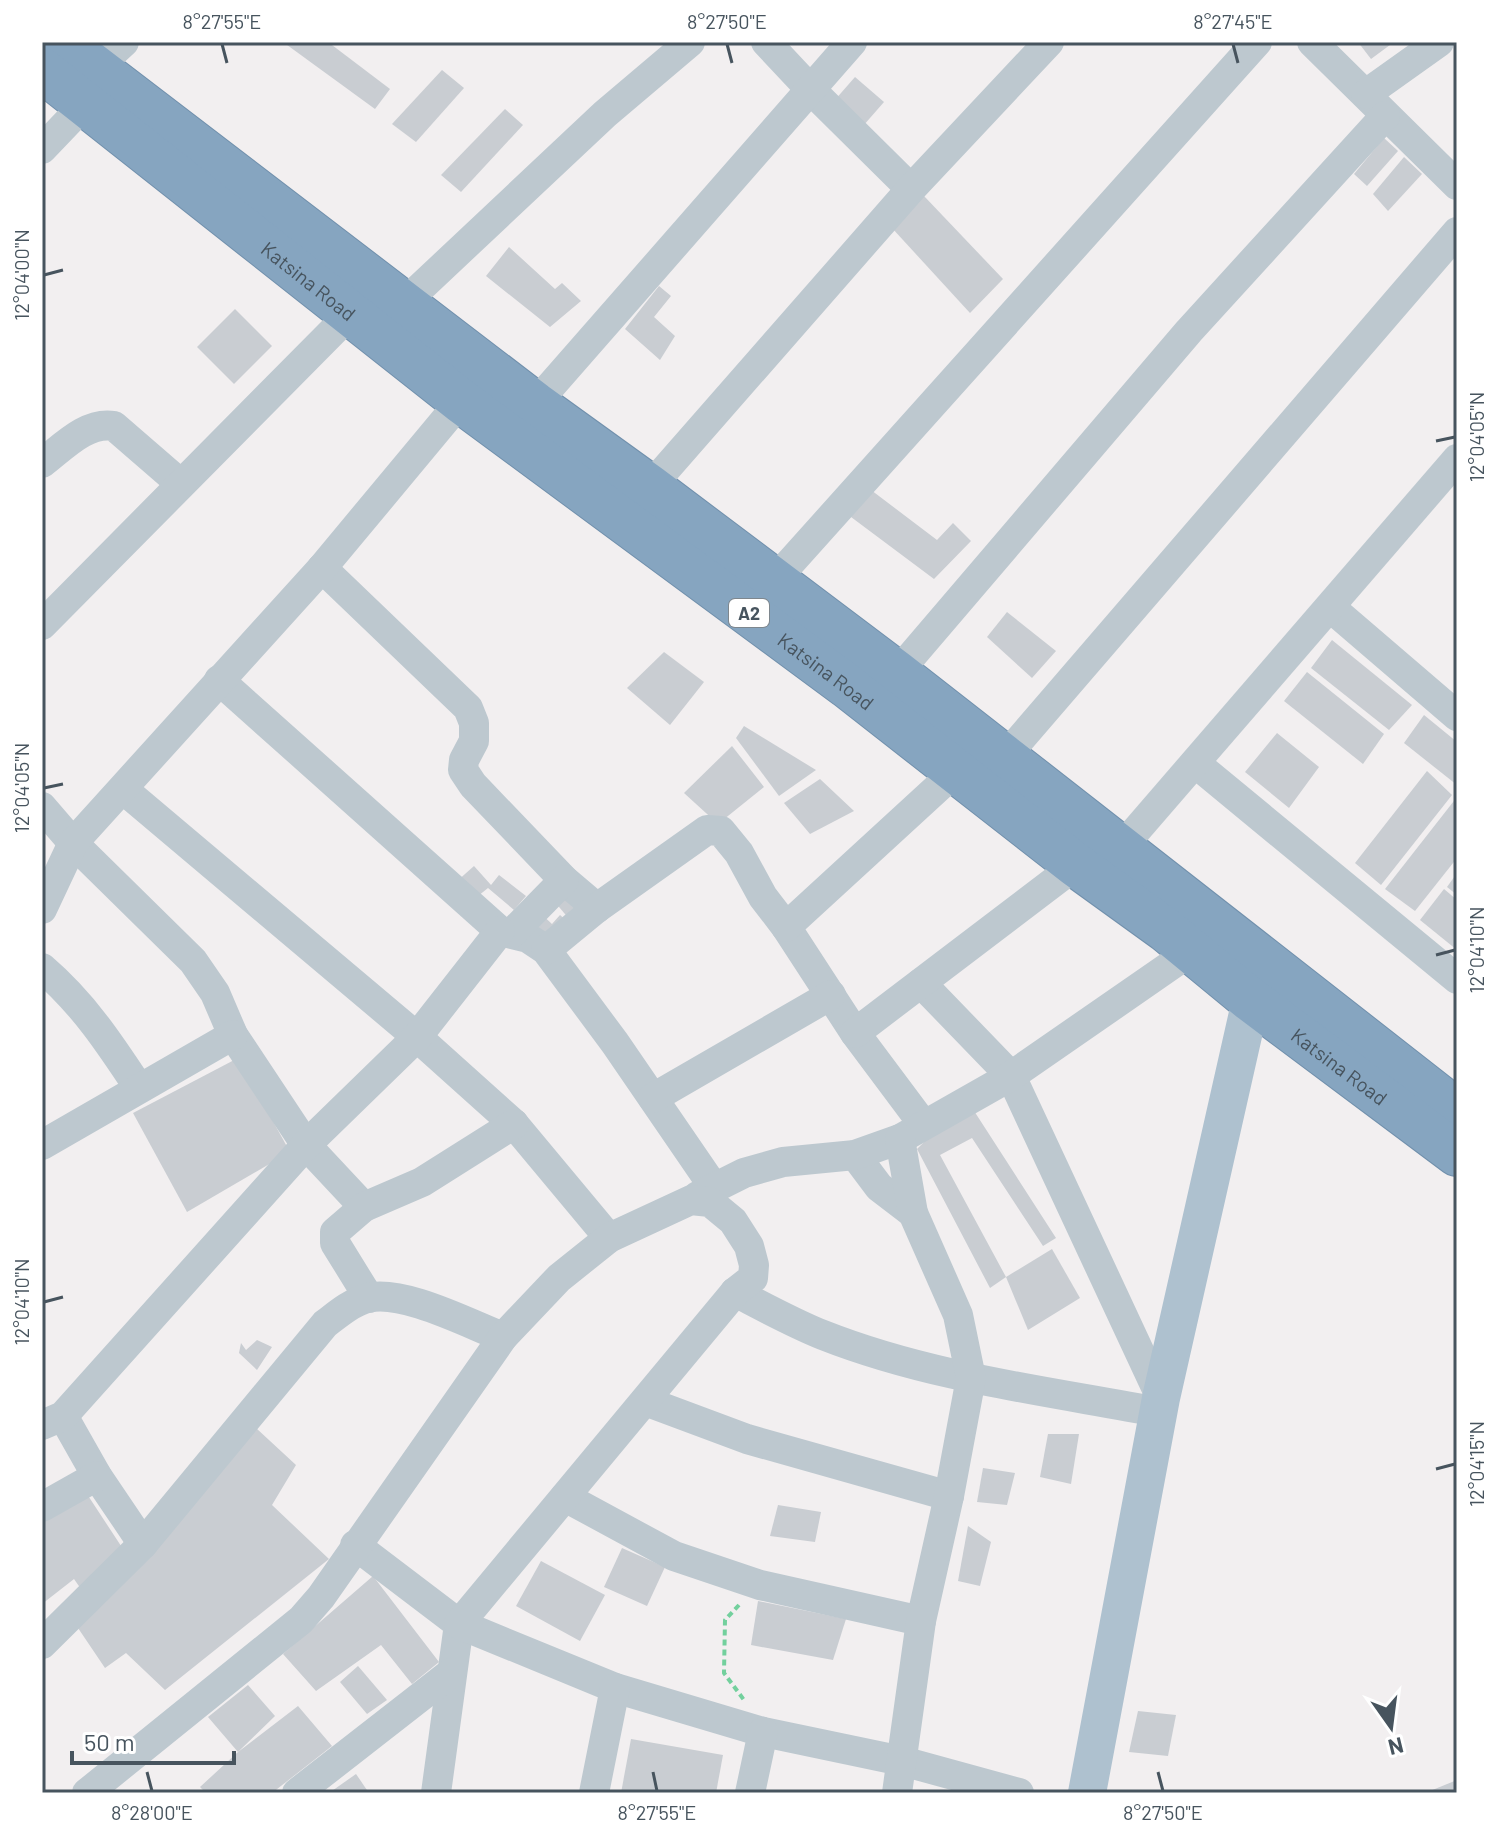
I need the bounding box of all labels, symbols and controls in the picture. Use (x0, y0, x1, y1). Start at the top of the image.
text: 8°27'55"E (183, 9, 261, 33)
text: 8°27'50"E (687, 9, 767, 33)
text: 8°27'45"E (1193, 9, 1273, 33)
text: 12°04'00"N (9, 229, 33, 321)
street label: Katsina Road (257, 236, 361, 325)
text: 12°04'05"N (1464, 392, 1488, 482)
road number: A2 (729, 599, 769, 627)
street label: Katsina Road (773, 627, 879, 715)
text: 12°04'05"N (9, 743, 33, 833)
text: 12°04'10"N (1464, 906, 1488, 994)
street label: Katsina Road (1287, 1022, 1392, 1110)
text: 12°04'10"N (9, 1258, 33, 1346)
text: 12°04'15"N (1464, 1421, 1488, 1507)
north arrow (1351, 1687, 1431, 1767)
scale bar (72, 1715, 234, 1765)
text: 50 m (84, 1727, 135, 1756)
text: N (1386, 1733, 1406, 1762)
text: 8°28'00"E (111, 1800, 193, 1824)
text: 8°27'55"E (618, 1800, 696, 1824)
text: 8°27'50"E (1123, 1800, 1203, 1824)

